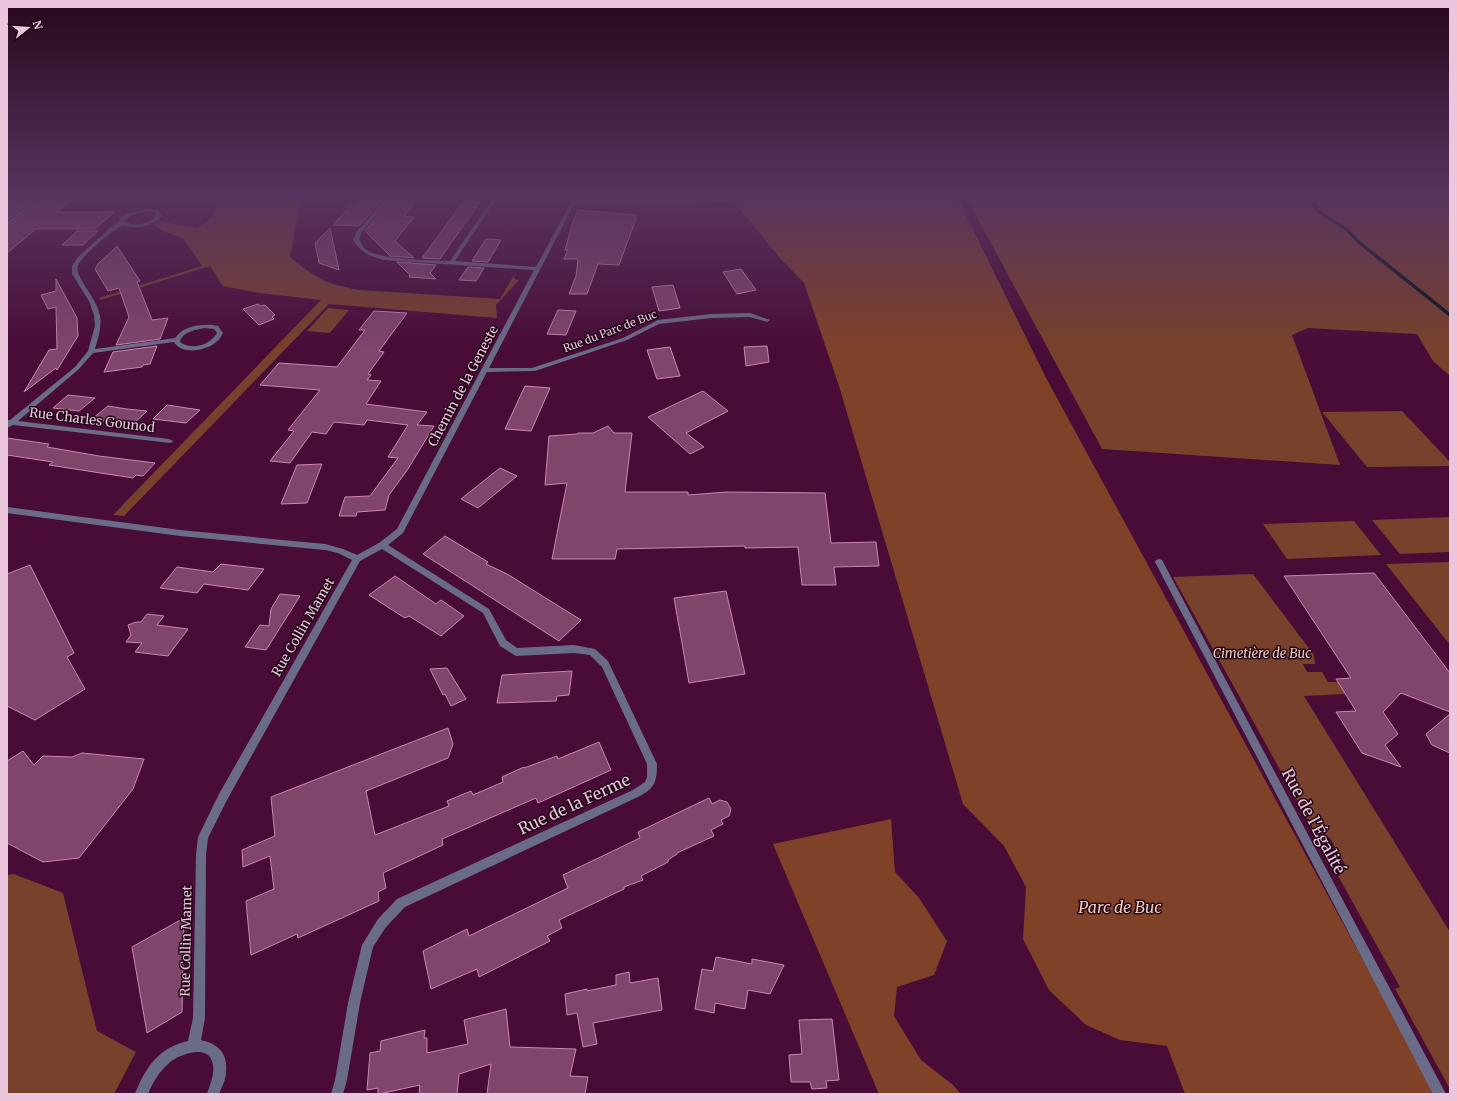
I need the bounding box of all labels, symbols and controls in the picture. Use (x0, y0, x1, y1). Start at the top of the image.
north arrow (8, 8, 48, 48)
text: N (30, 19, 46, 32)
street label: Rue du Parc de Buc (561, 307, 659, 355)
street label: Chemin de la Geneste (424, 322, 502, 449)
street label: Rue Charles Gounod (28, 404, 156, 436)
street label: Rue Collin Mamet (268, 575, 338, 679)
park label: Cimetière de Buc (1213, 645, 1311, 662)
street label: Rue de l'Égalité (1278, 765, 1350, 877)
street label: Rue de la Ferme (515, 769, 633, 839)
street label: Rue Collin Mamet (177, 885, 195, 997)
park label: Parc de Buc (1078, 897, 1162, 917)

